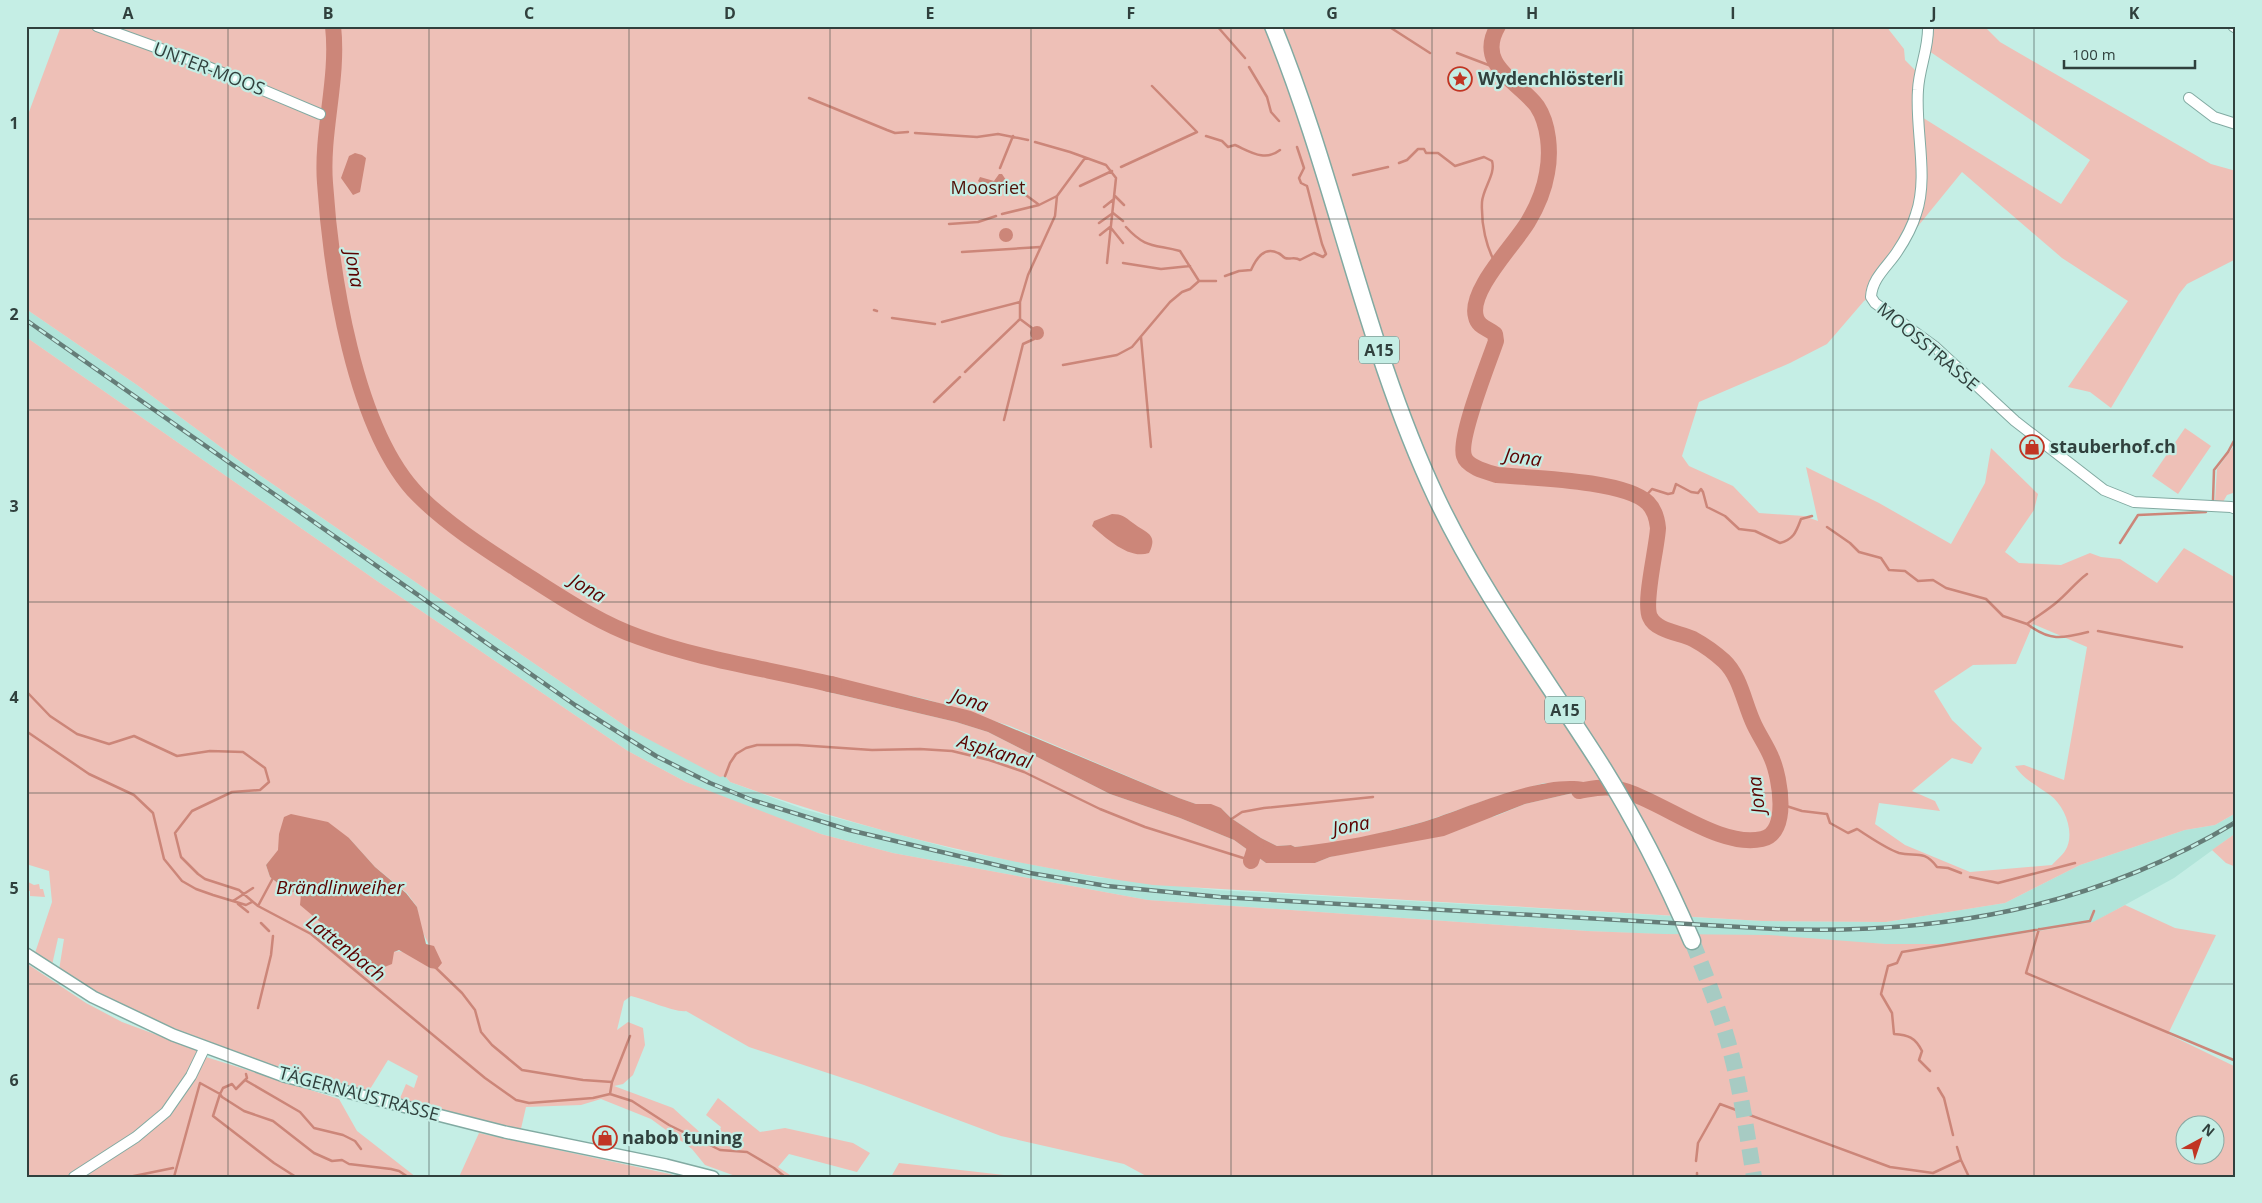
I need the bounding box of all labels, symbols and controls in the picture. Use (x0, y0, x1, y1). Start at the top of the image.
text: A (122, 2, 134, 24)
text: B (323, 2, 333, 24)
text: C (524, 2, 534, 24)
text: D (724, 2, 736, 24)
text: E (926, 2, 935, 24)
text: F (1127, 2, 1135, 24)
text: G (1326, 2, 1338, 24)
text: H (1526, 2, 1538, 24)
text: I (1730, 2, 1736, 24)
text: J (1929, 2, 1937, 24)
text: K (2129, 2, 2140, 24)
street label: UNTER-MOOS (150, 36, 269, 100)
scale bar (2064, 38, 2196, 70)
text: 100 m (2072, 44, 2116, 64)
place icon: Wydenchlösterli (1447, 66, 1473, 92)
place label: Wydenchlösterli (1478, 66, 1624, 90)
text: 1 (9, 112, 19, 134)
park label: Moosriet (951, 175, 1025, 199)
water label: Jona (338, 245, 371, 290)
street label: MOOSSTRASSE (1873, 297, 1985, 396)
text: 2 (9, 303, 19, 325)
road number: A15 (1359, 336, 1399, 364)
shop icon: stauberhof.ch (2019, 434, 2045, 460)
place label: stauberhof.ch (2050, 434, 2176, 458)
water label: Jona (1500, 441, 1544, 473)
text: 3 (9, 495, 19, 517)
water label: Jona (563, 566, 611, 609)
water label: Jona (945, 681, 992, 718)
text: 4 (9, 686, 19, 708)
road number: A15 (1545, 696, 1585, 724)
water label: Aspkanal (953, 727, 1036, 775)
water label: Jona (1741, 775, 1772, 818)
water label: Jona (1327, 809, 1372, 842)
water label: Brändlinweiher (276, 874, 405, 900)
text: 5 (9, 877, 19, 899)
water label: Lattenbach (301, 909, 391, 987)
street label: TÄGERNAUSTRASSE (276, 1060, 442, 1126)
text: 6 (9, 1069, 19, 1091)
north arrow (2174, 1116, 2224, 1166)
text: N (2198, 1119, 2219, 1141)
shop icon: nabob tuning (592, 1125, 618, 1151)
place label: nabob tuning (622, 1125, 742, 1149)

